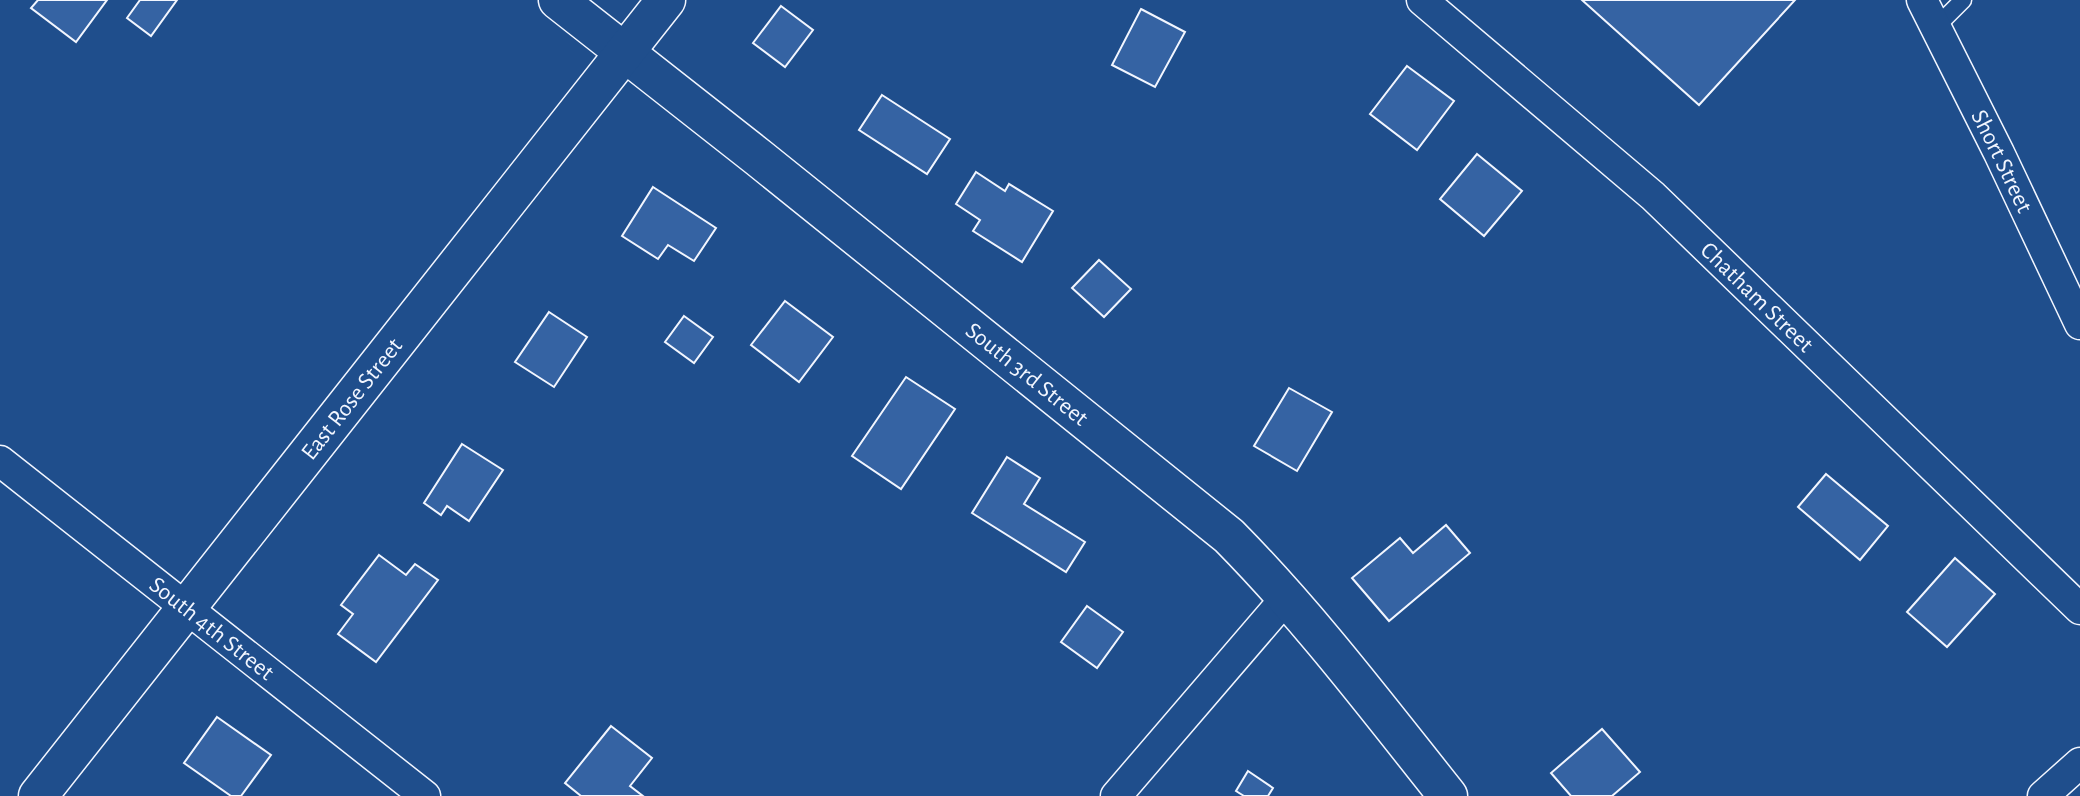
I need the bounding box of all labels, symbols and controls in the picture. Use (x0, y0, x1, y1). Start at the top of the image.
street label: Short Street (1966, 106, 2037, 217)
street label: Chatham Street (1695, 238, 1818, 357)
street label: South 3rd Street (961, 318, 1093, 431)
street label: East Rose Street (297, 334, 407, 465)
street label: South 4th Street (145, 573, 278, 685)

